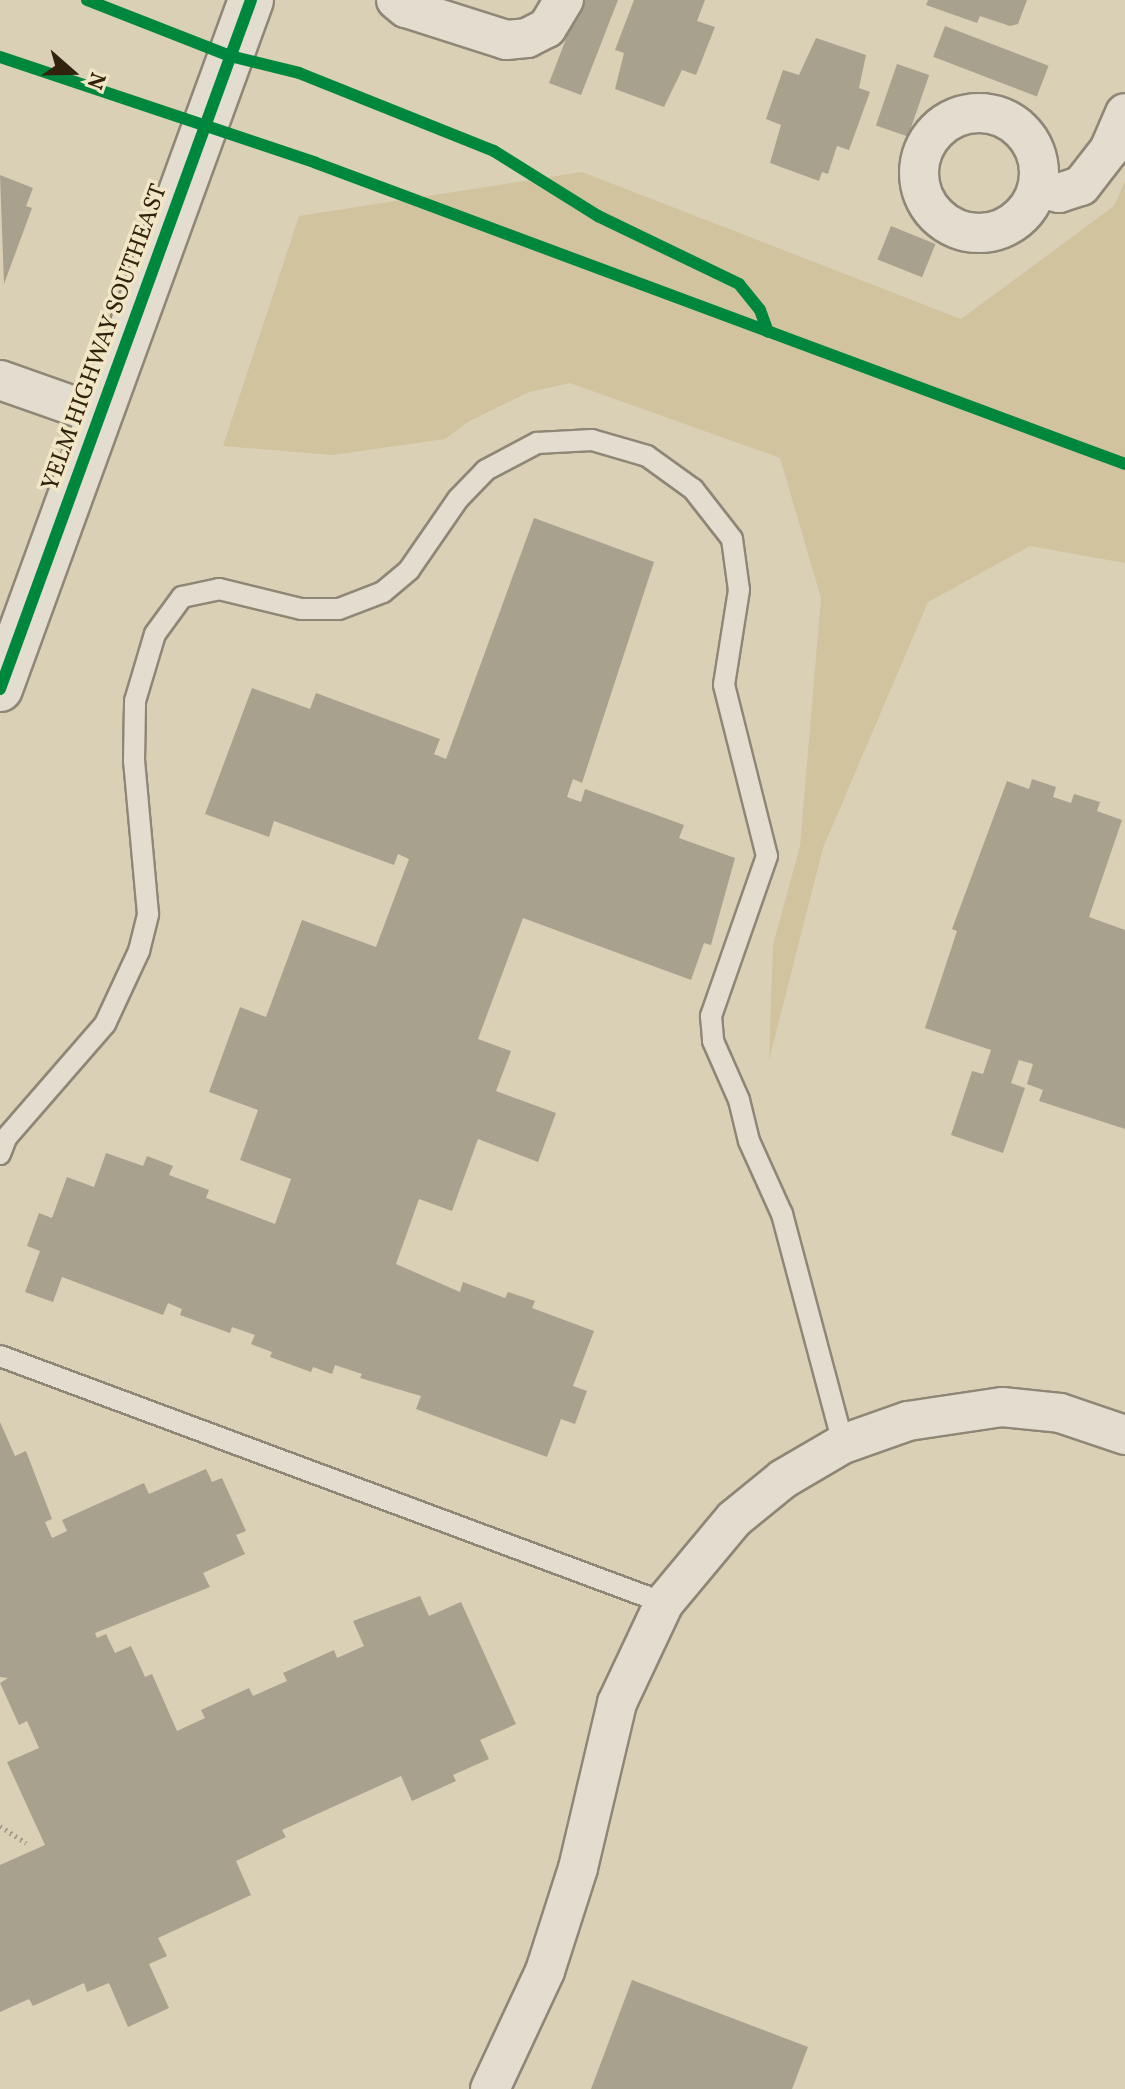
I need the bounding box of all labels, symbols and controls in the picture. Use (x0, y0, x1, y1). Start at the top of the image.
north arrow (32, 32, 112, 112)
text: N (78, 68, 112, 93)
street label: YELM HIGHWAY SOUTHEAST (37, 180, 175, 496)

